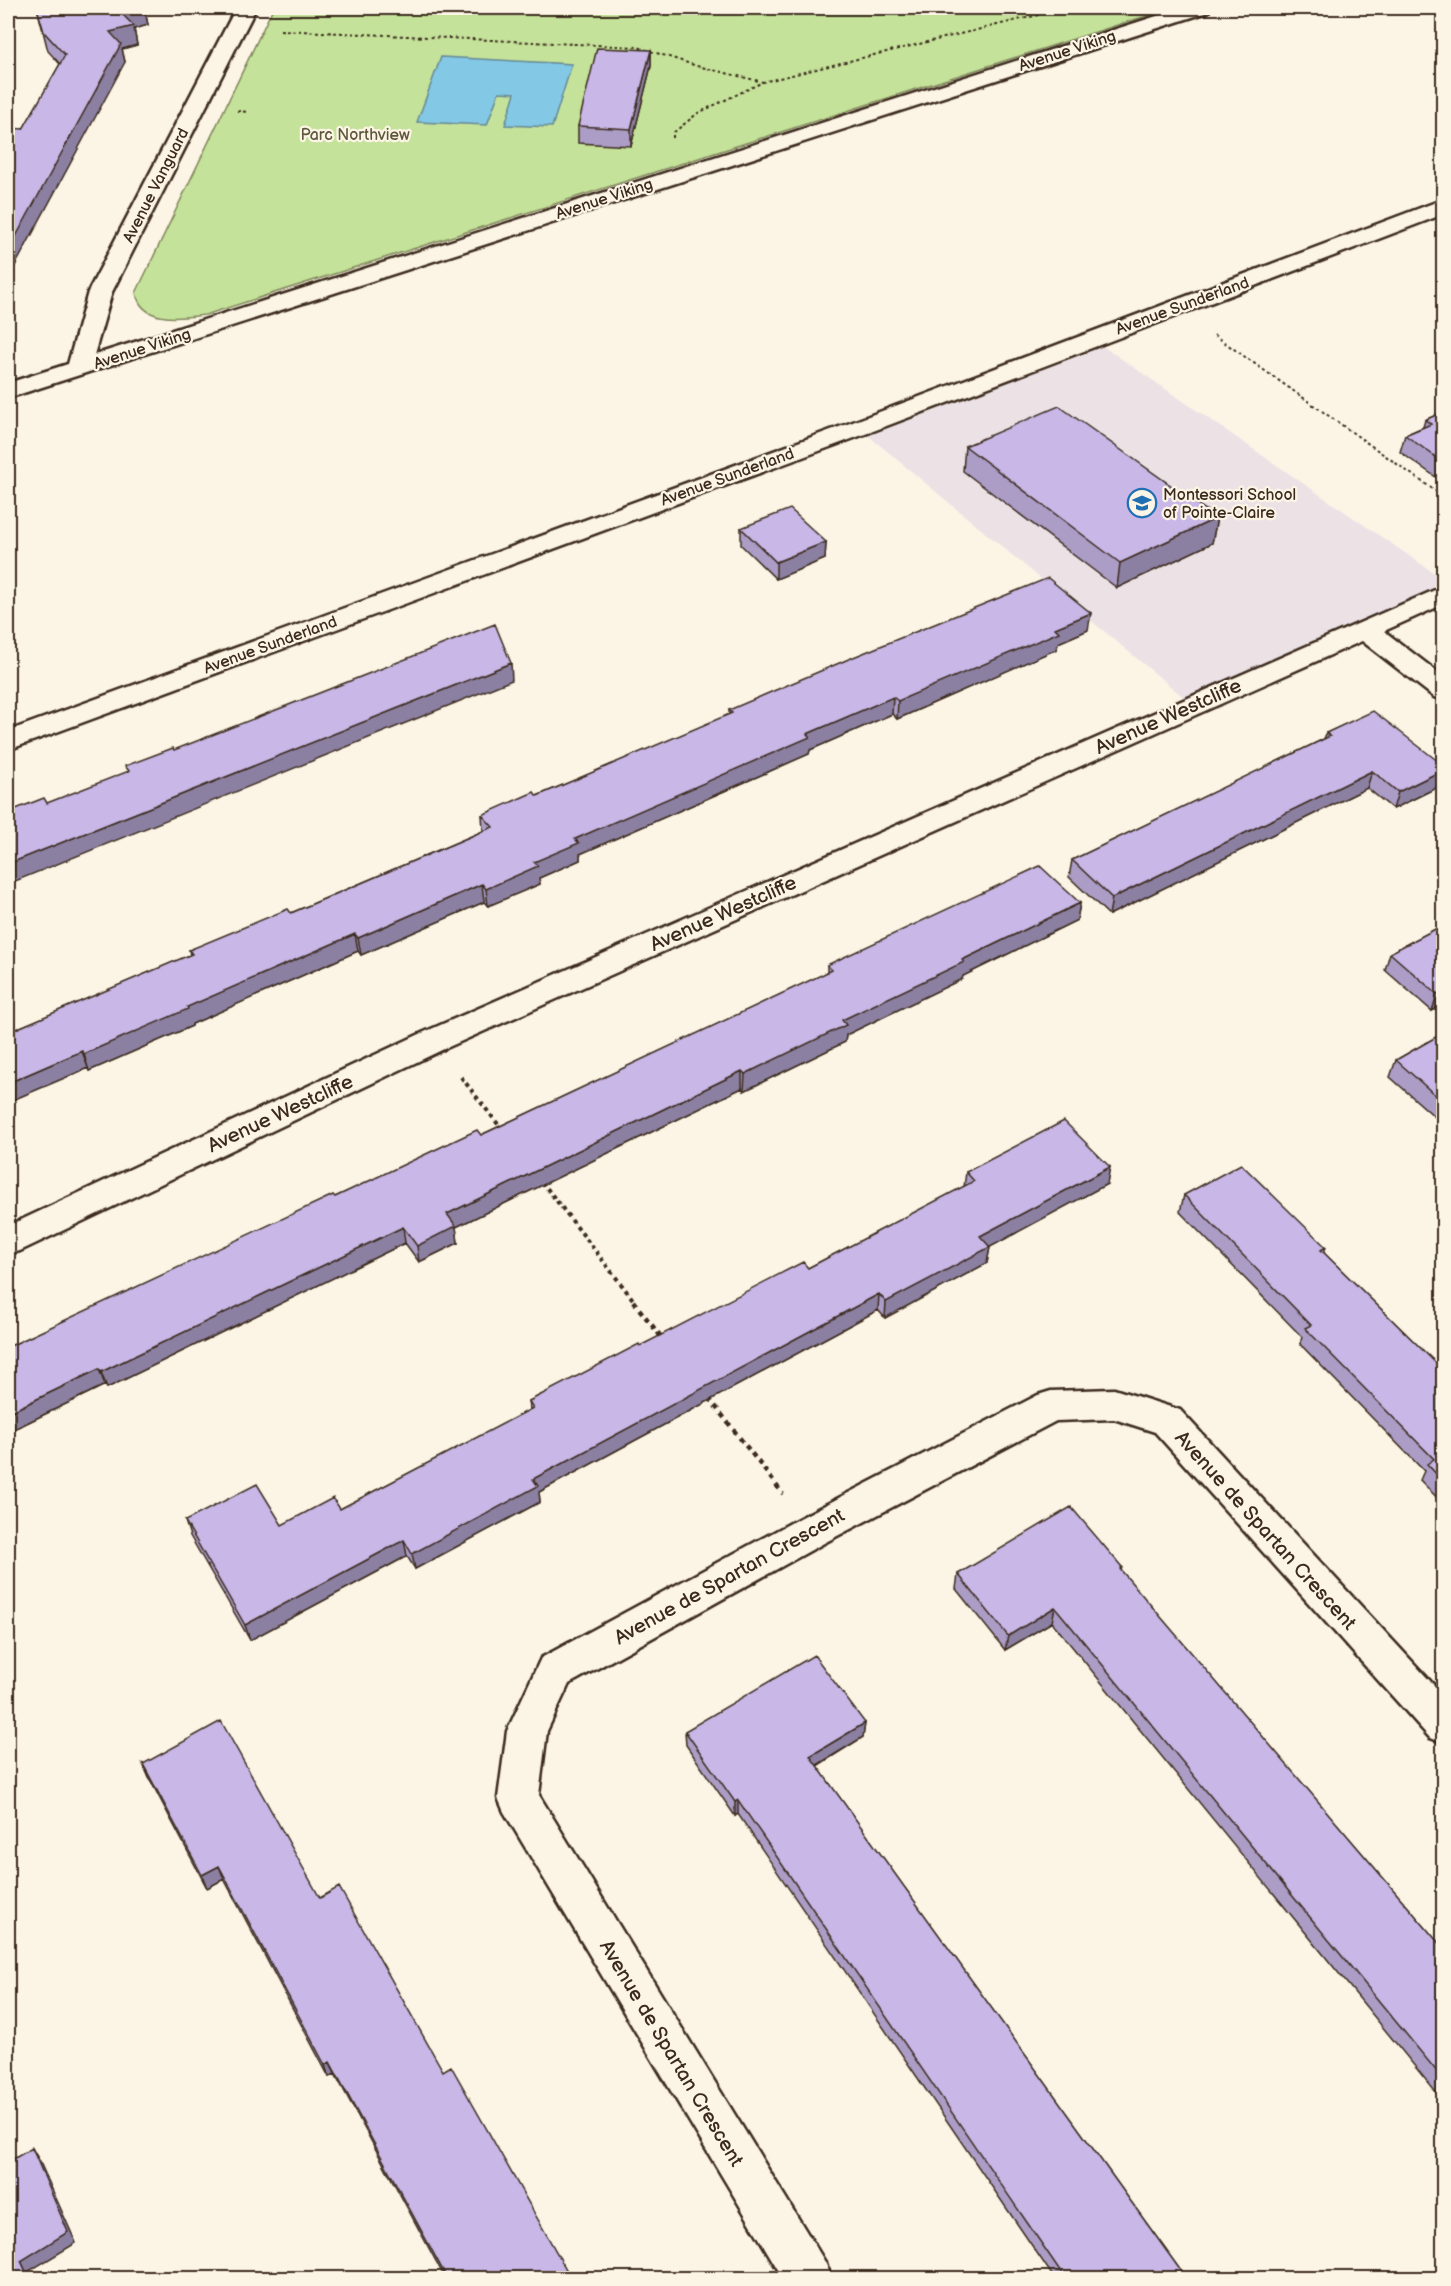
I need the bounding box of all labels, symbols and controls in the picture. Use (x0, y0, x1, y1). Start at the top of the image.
street label: Avenue Viking (1016, 27, 1118, 76)
street label: Avenue Vanguard (119, 125, 193, 246)
park label: Parc Northview (300, 126, 410, 145)
street label: Avenue Viking (553, 175, 655, 224)
street label: Avenue Sunderland (1113, 273, 1252, 339)
street label: Avenue Viking (91, 325, 193, 374)
street label: Avenue Sunderland (658, 444, 797, 510)
place label: Montessori School of Pointe-Claire (1163, 486, 1296, 523)
school or university icon: Montessori School of Pointe-Claire (1126, 487, 1158, 519)
street label: Avenue Sunderland (201, 612, 340, 678)
street label: Avenue Westcliffe (1091, 674, 1246, 760)
street label: Avenue Westcliffe (646, 871, 801, 957)
street label: Avenue Westcliffe (204, 1070, 357, 1158)
street label: Avenue de Spartan Crescent (1169, 1426, 1361, 1635)
street label: Avenue de Spartan Crescent (610, 1503, 849, 1650)
street label: Avenue de Spartan Crescent (594, 1936, 748, 2171)

